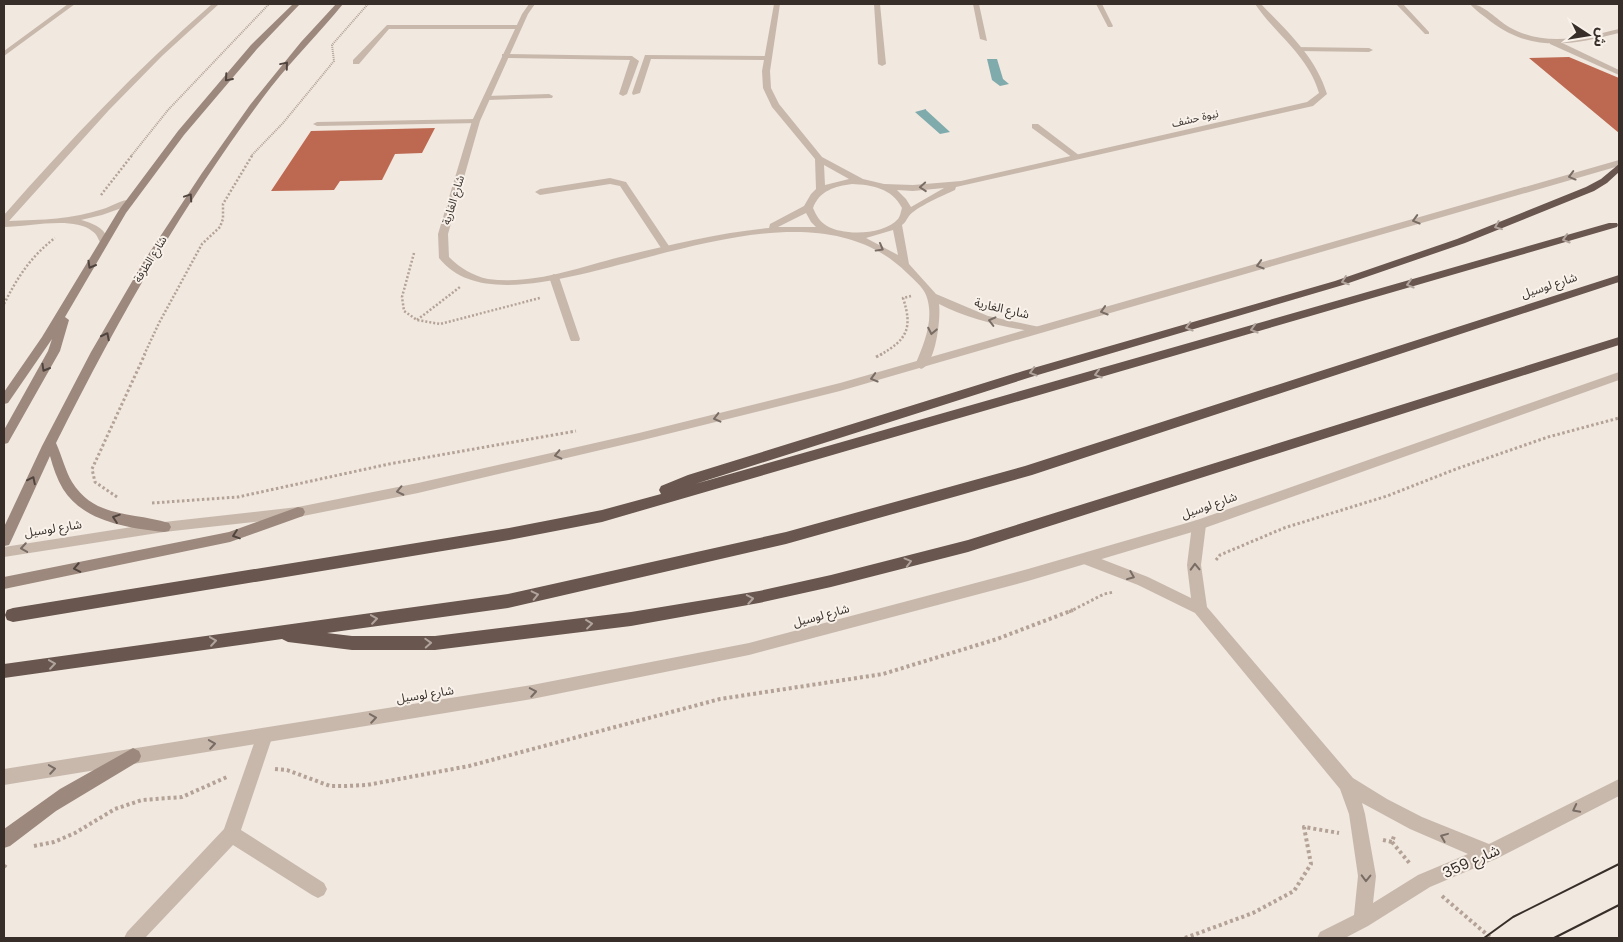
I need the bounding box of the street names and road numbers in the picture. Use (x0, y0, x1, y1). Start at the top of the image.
street label: نيوة حشف (1170, 105, 1220, 131)
street label: شارع الغارية (438, 173, 468, 227)
street label: شارع الطرفة (129, 232, 171, 285)
street label: شارع لوسيل (1519, 268, 1580, 303)
street label: شارع الغارية (973, 293, 1031, 324)
street label: شارع لوسيل (1179, 488, 1240, 523)
street label: شارع لوسيل (23, 515, 83, 542)
street label: شارع لوسيل (791, 599, 851, 632)
street label: شارع لوسيل (395, 681, 455, 708)
street label: شارع 359 (1439, 839, 1504, 885)

